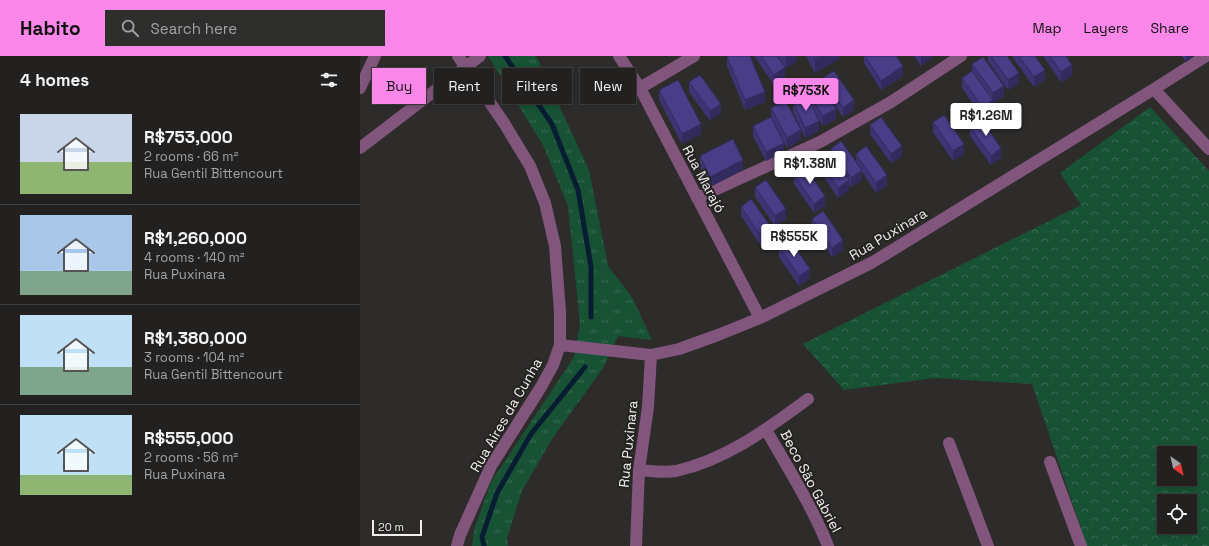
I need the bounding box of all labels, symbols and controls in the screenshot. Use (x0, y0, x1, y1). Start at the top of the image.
search box (105, 10, 385, 46)
text: Habito (20, 16, 81, 41)
icon: search (119, 17, 141, 39)
text: Search here (151, 19, 237, 38)
text: Map (1032, 19, 1062, 37)
text: Layers (1084, 19, 1128, 37)
text: Share (1150, 19, 1189, 37)
chip: Buy (372, 68, 426, 104)
chip: Rent (434, 68, 494, 104)
chip: Filters (502, 68, 572, 104)
chip: New (580, 68, 636, 104)
text: 4 homes (20, 69, 89, 91)
icon: filters (318, 69, 340, 91)
pin: R$753K (773, 78, 839, 112)
text: R$753K (782, 82, 830, 99)
pin: R$1.26M (949, 103, 1023, 137)
text: R$1.26M (959, 107, 1013, 124)
text: R$753,000 (144, 126, 233, 148)
icon: home (52, 130, 100, 178)
street label: Rua Marajó (679, 142, 729, 216)
text: 2 rooms · 66 m² (144, 148, 238, 165)
pin: R$1.38M (773, 151, 847, 185)
text: R$1.38M (783, 155, 837, 172)
text: Rua Gentil Bittencourt (144, 165, 283, 182)
street label: Rua Puxinara (846, 204, 930, 264)
pin: R$555K (761, 224, 827, 258)
text: R$1,260,000 (144, 227, 247, 249)
text: R$555K (770, 228, 818, 245)
icon: home (52, 231, 100, 279)
text: 4 rooms · 140 m² (144, 249, 245, 266)
text: Rua Puxinara (144, 266, 225, 283)
text: R$1,380,000 (144, 327, 247, 349)
icon: home (52, 331, 100, 379)
text: 3 rooms · 104 m² (144, 349, 244, 366)
street label: Rua Aires da Cunha (466, 355, 546, 475)
text: Rua Gentil Bittencourt (144, 366, 283, 383)
street label: Rua Puxinara (614, 400, 642, 488)
text: R$555,000 (144, 427, 234, 449)
street label: Beco São Gabriel (776, 427, 846, 535)
icon: home (52, 431, 100, 479)
north arrow (1157, 446, 1197, 486)
map controls (1157, 446, 1197, 534)
text: 2 rooms · 56 m² (144, 449, 238, 466)
text: Rua Puxinara (144, 466, 225, 483)
button: locate (1157, 494, 1197, 534)
scale bar (372, 518, 422, 537)
text: 20 m (378, 520, 404, 534)

